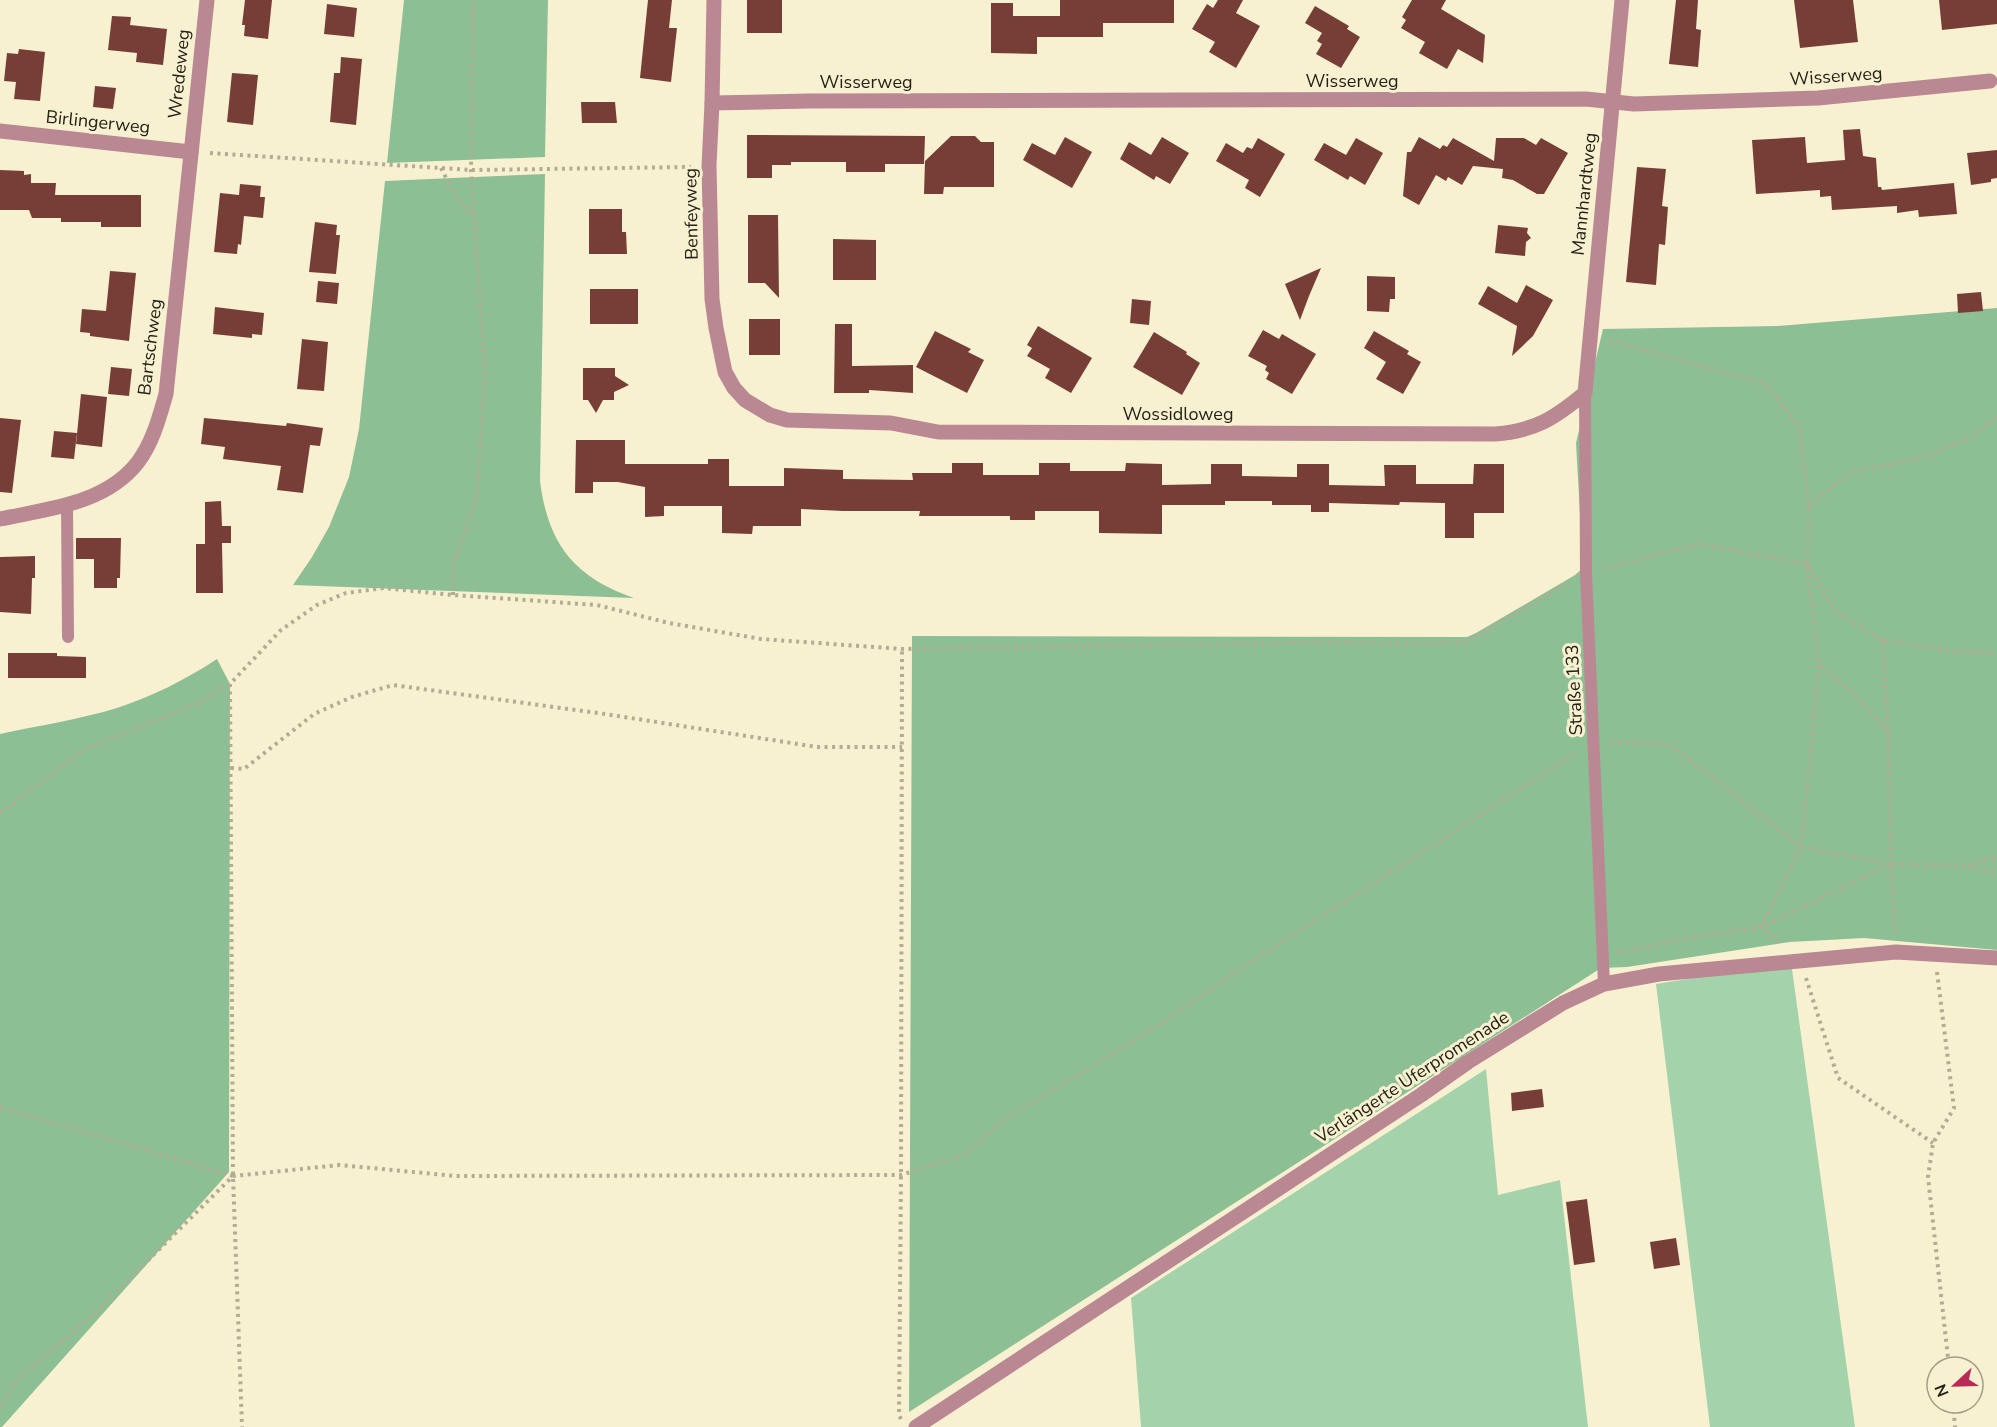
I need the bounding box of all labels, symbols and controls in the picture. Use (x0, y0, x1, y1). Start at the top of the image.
street label: Wredeweg (162, 28, 196, 120)
street label: Wisserweg (1789, 61, 1883, 91)
street label: Wisserweg (1306, 69, 1399, 93)
street label: Wisserweg (820, 70, 913, 94)
street label: Birlingerweg (45, 105, 151, 139)
street label: Mannhardtweg (1566, 131, 1602, 257)
street label: Benfeyweg (678, 168, 704, 260)
street label: Bartschweg (132, 297, 168, 397)
street label: Wossidloweg (1123, 402, 1234, 426)
street label: Straße 133 (1560, 644, 1588, 736)
street label: Verlängerte Uferpromenade (1310, 1005, 1513, 1149)
north arrow (1925, 1355, 1985, 1415)
text: N (1930, 1381, 1954, 1400)

